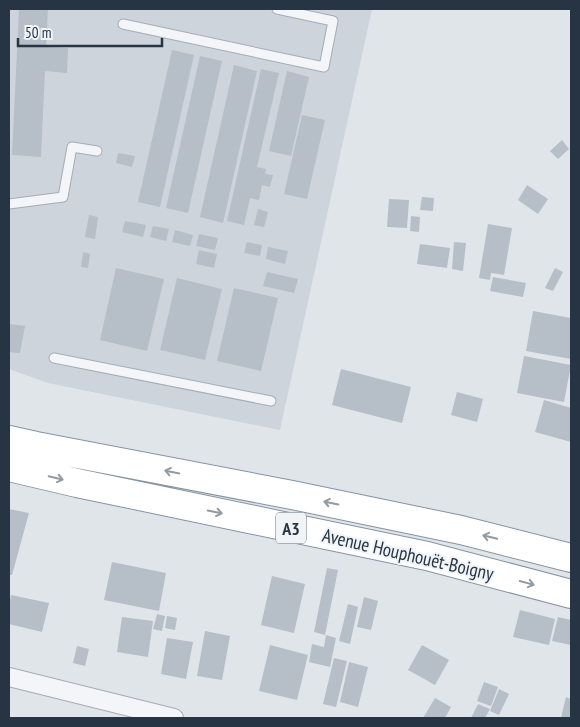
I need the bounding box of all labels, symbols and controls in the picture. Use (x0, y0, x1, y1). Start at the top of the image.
scale bar (18, 15, 161, 47)
text: 50 m (25, 23, 51, 42)
one-way arrow (164, 467, 180, 477)
one-way arrow (48, 474, 64, 483)
one-way arrow (324, 498, 340, 508)
one-way arrow (207, 508, 223, 517)
road number: A3 (276, 512, 306, 544)
street label: Avenue Houphouët-Boigny (320, 523, 497, 586)
one-way arrow (483, 532, 499, 542)
one-way arrow (519, 578, 535, 588)

